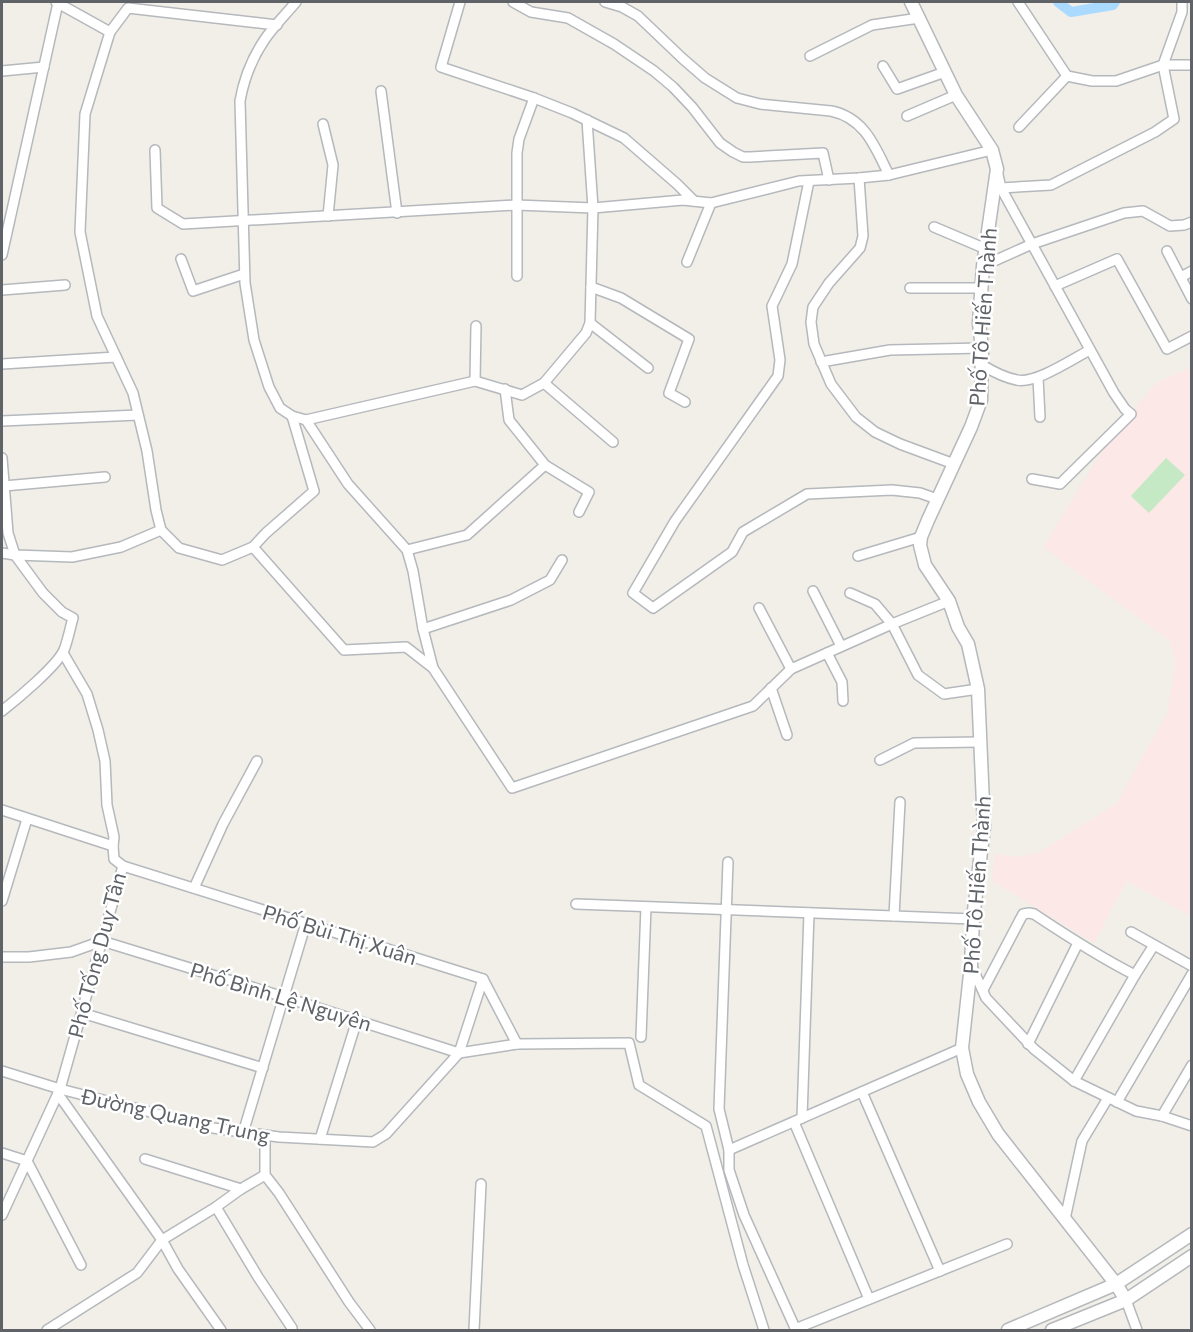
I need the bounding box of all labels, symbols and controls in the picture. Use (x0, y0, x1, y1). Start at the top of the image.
street label: Phố Tô Hiến Thành (963, 227, 1001, 407)
street label: Phố Tô Hiến Thành (957, 795, 995, 975)
street label: Phố Tống Duy Tân (62, 870, 130, 1040)
street label: Phố Bùi Thị Xuân (260, 899, 420, 969)
street label: Phố Bình Lệ Nguyên (187, 956, 375, 1036)
street label: Đường Quang Trung (79, 1083, 273, 1147)

